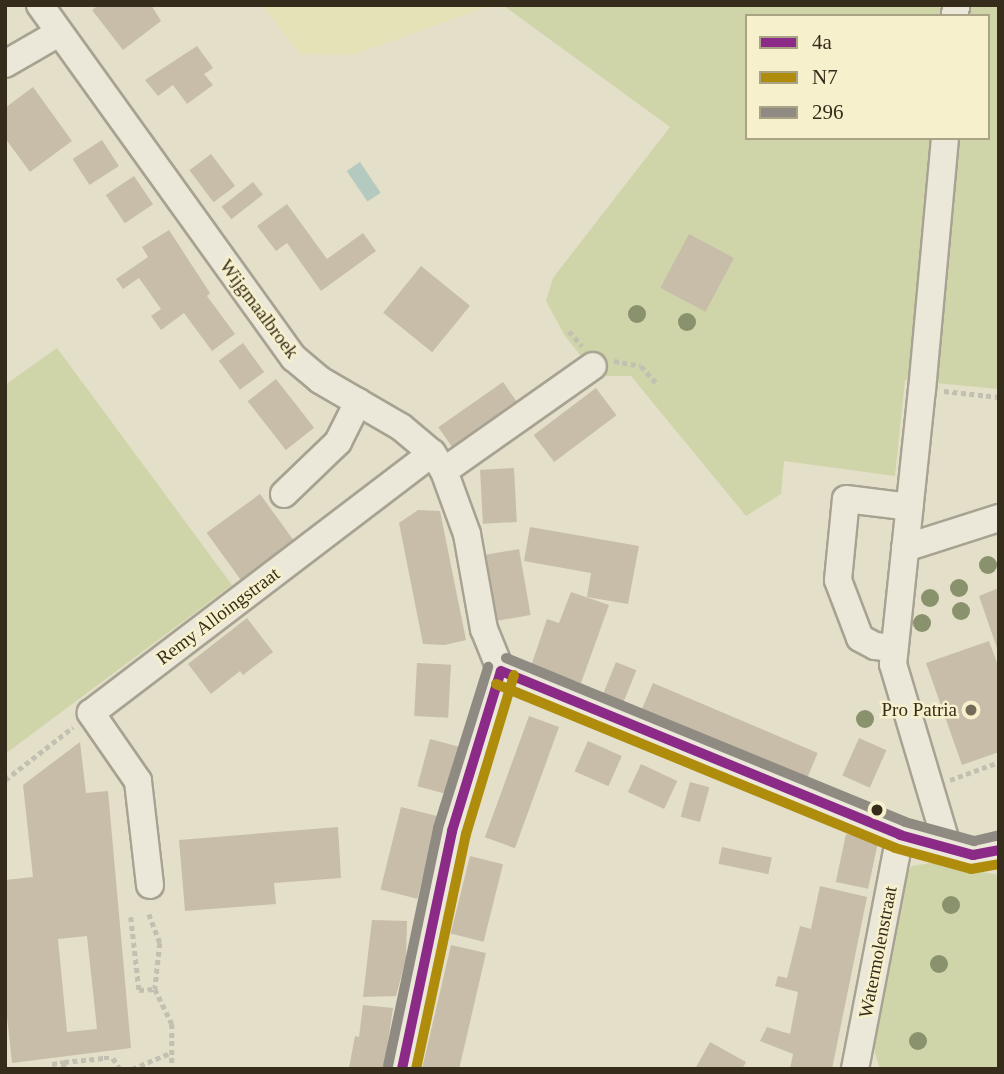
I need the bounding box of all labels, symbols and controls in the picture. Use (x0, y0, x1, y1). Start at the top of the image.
legend (745, 14, 990, 140)
text: 4a (812, 30, 832, 54)
text: N7 (812, 65, 838, 89)
text: 296 (812, 100, 844, 124)
street label: Wijgmaalbroek (215, 255, 303, 363)
street label: Remy Alloingstraat (152, 562, 284, 670)
place label: Pro Patria (882, 699, 957, 721)
marker: Pro Patria (963, 702, 979, 718)
unlabelled marker (870, 803, 884, 817)
street label: Watermolenstraat (854, 884, 902, 1020)

